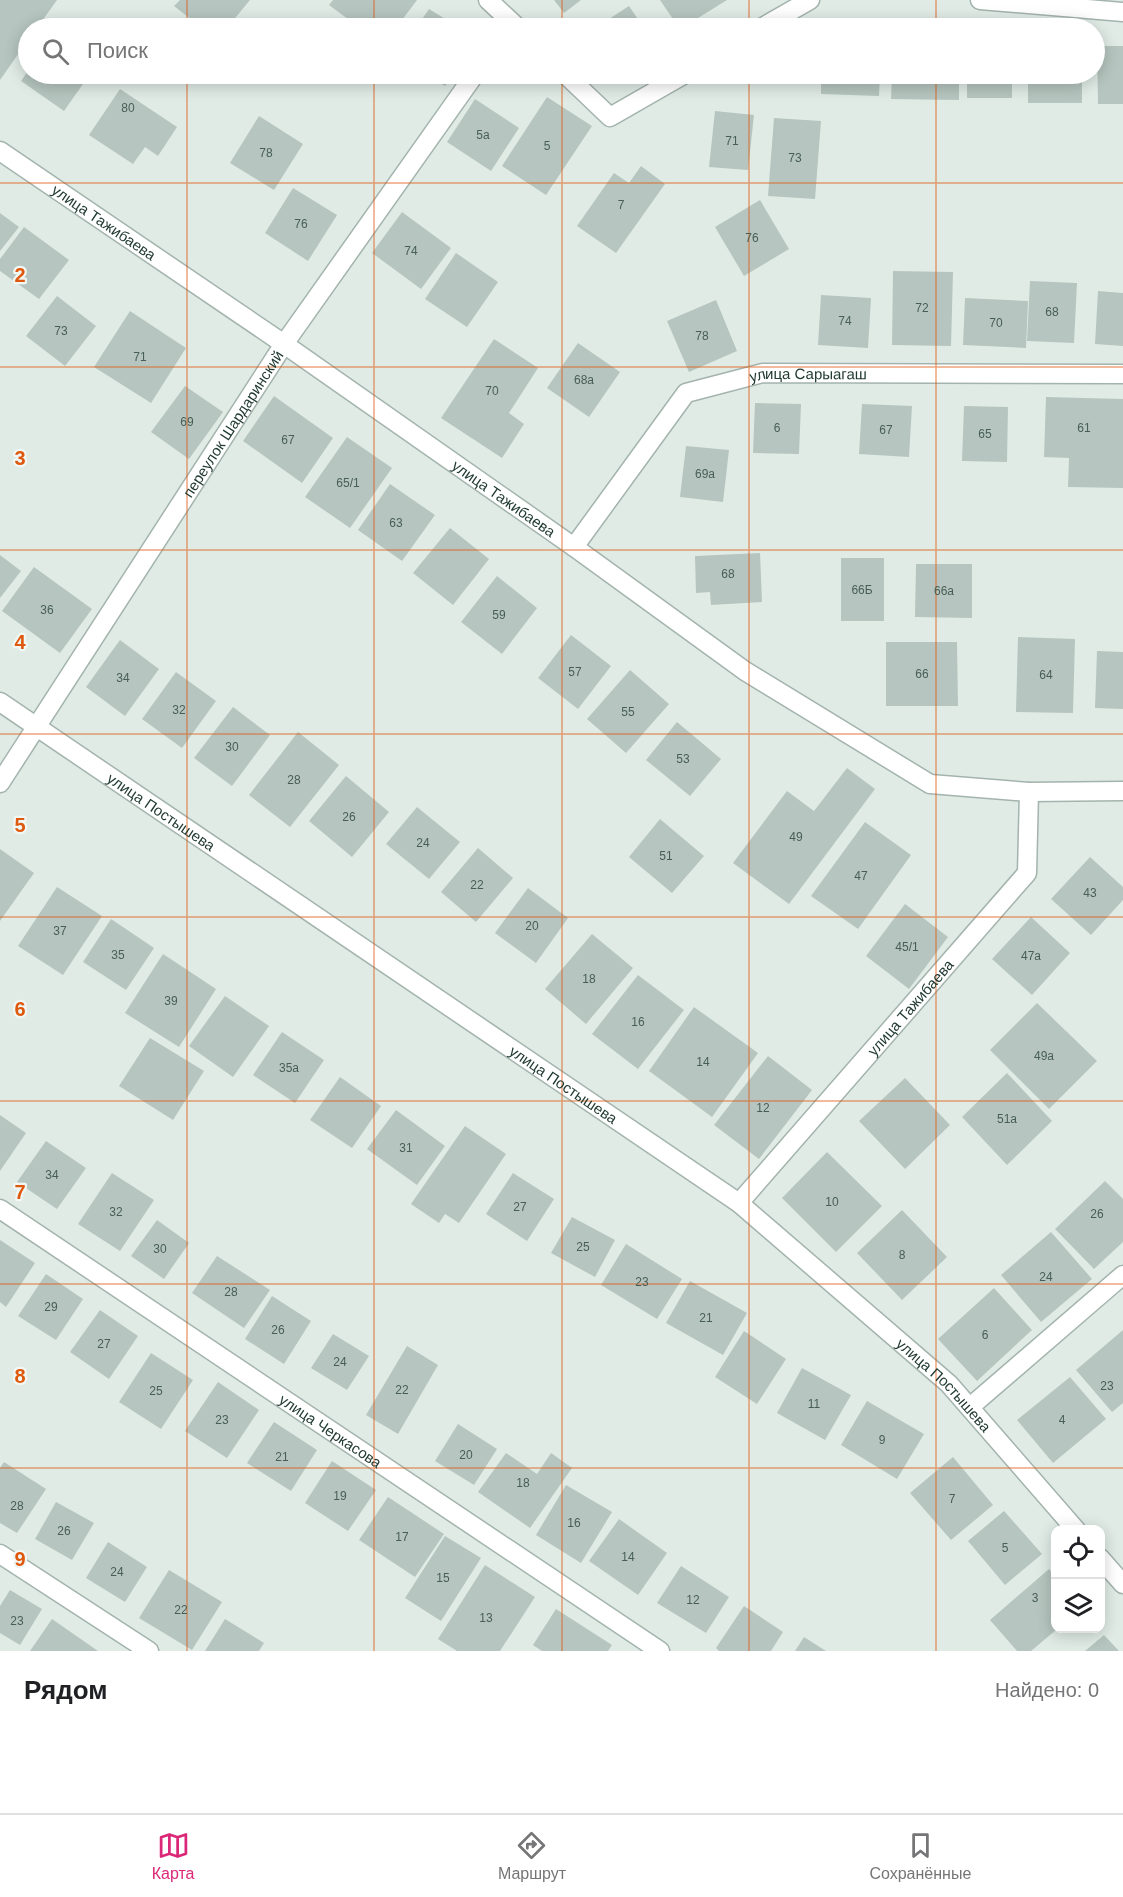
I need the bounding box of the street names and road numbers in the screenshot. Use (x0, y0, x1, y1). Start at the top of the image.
street label: улица Тажибаева (49, 181, 160, 263)
street label: переулок Шардаринский (179, 347, 286, 500)
street label: улица Сарыагаш (747, 364, 867, 385)
street label: улица Тажибаева (449, 456, 559, 540)
street label: улица Постышева (104, 769, 219, 854)
street label: улица Тажибаева (864, 955, 957, 1059)
street label: улица Постышева (507, 1042, 621, 1127)
street label: улица Постышева (893, 1334, 995, 1435)
street label: улица Черкасова (276, 1390, 386, 1471)

